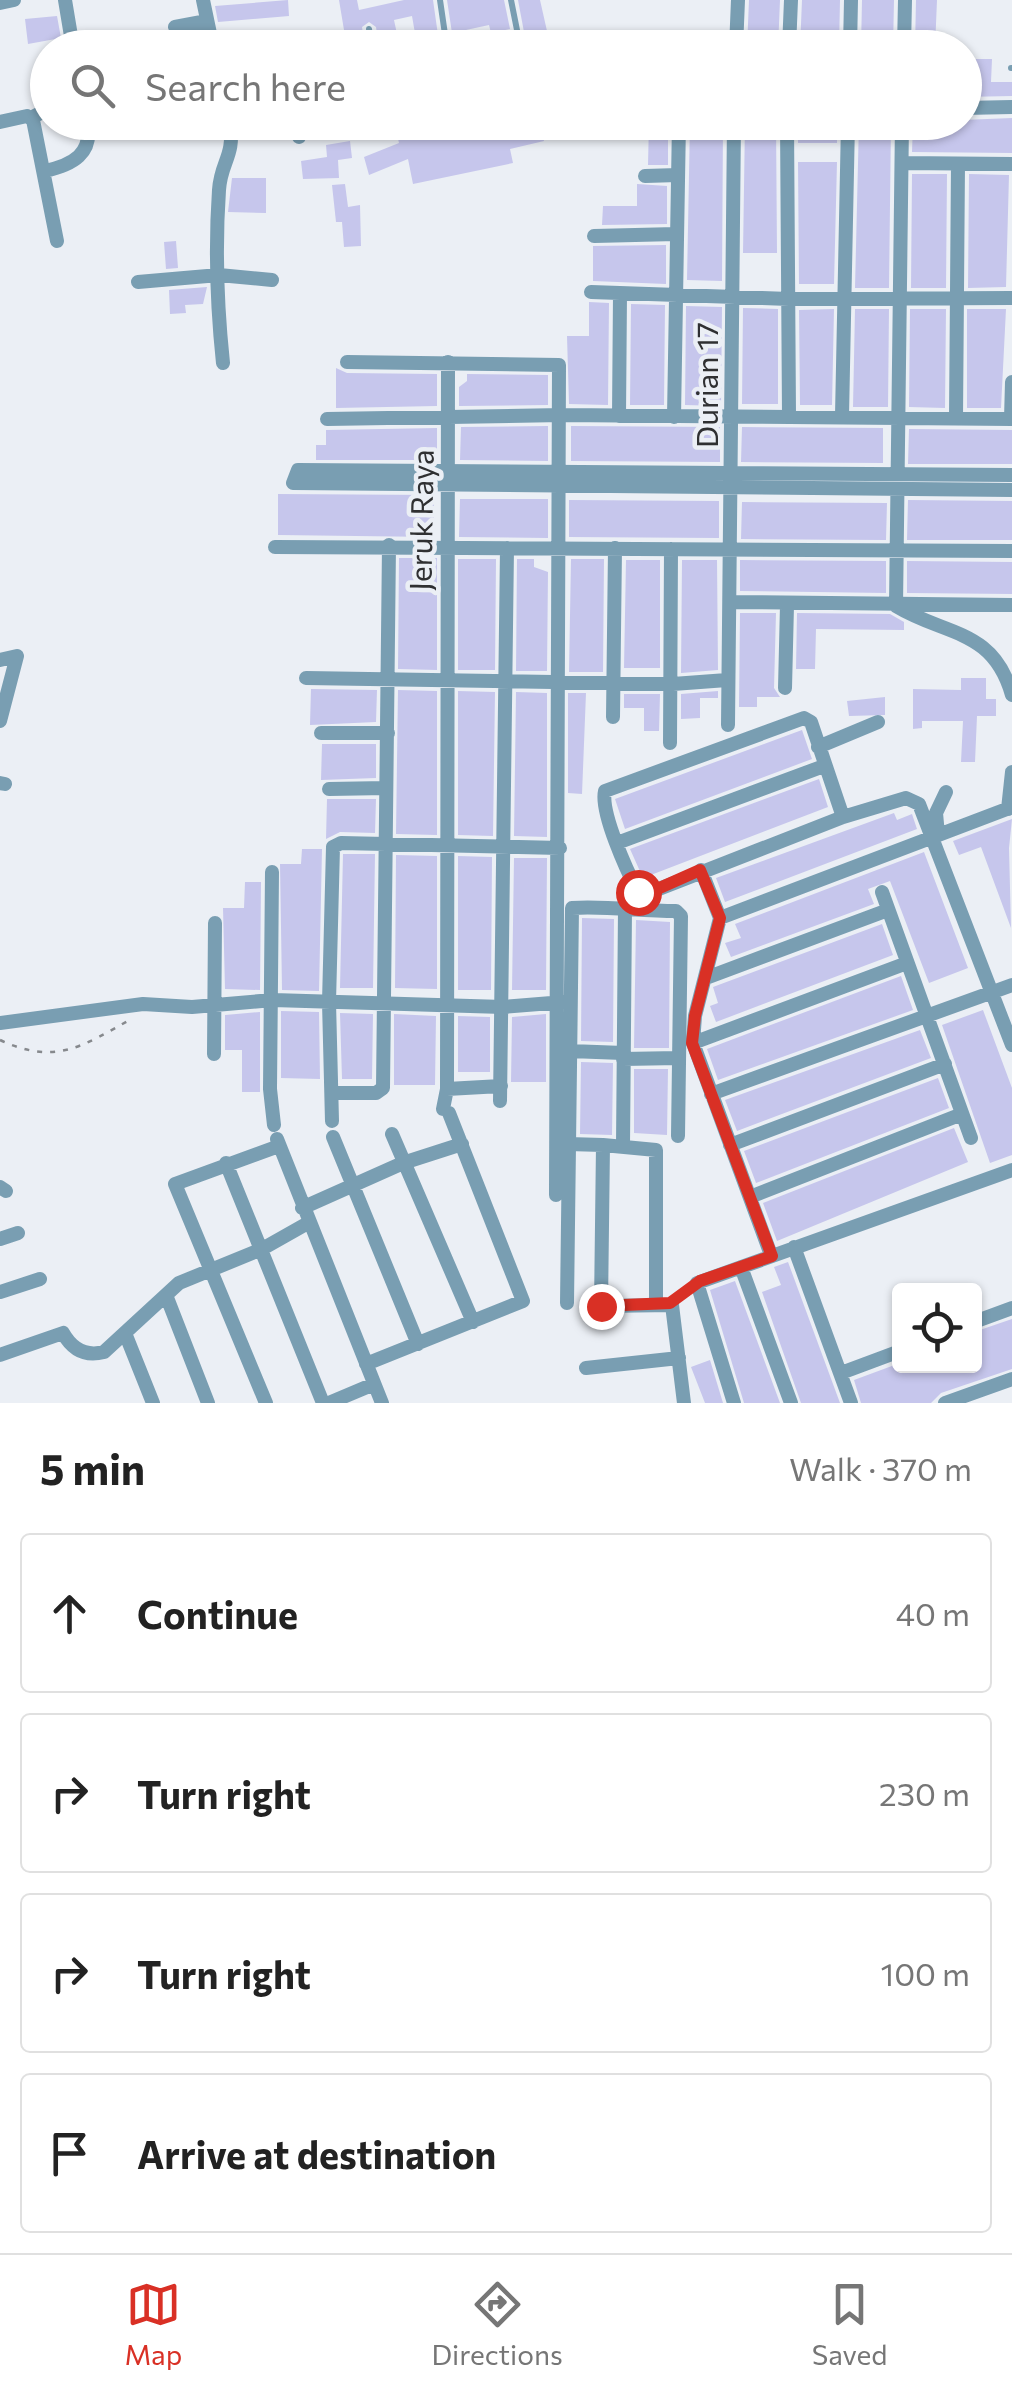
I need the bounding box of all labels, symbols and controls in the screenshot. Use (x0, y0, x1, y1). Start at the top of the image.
search box (30, 30, 982, 140)
icon: search (65, 58, 120, 113)
text: Search here (145, 62, 346, 109)
street label: Durian 17 (687, 322, 724, 448)
street label: Jeruk Raya (400, 449, 440, 591)
route start (616, 870, 662, 916)
map controls (892, 1283, 982, 1373)
button: locate (892, 1283, 982, 1373)
route end (579, 1284, 625, 1330)
text: 5 min (40, 1442, 145, 1494)
text: Walk · 370 m (789, 1448, 972, 1488)
icon: ahead (42, 1586, 97, 1641)
text: Continue (137, 1590, 298, 1637)
text: 40 m (896, 1593, 970, 1633)
icon: right (42, 1766, 97, 1821)
text: Turn right (137, 1770, 311, 1817)
text: 230 m (879, 1773, 970, 1813)
icon: right (42, 1946, 97, 2001)
text: Turn right (137, 1950, 311, 1997)
text: 100 m (881, 1953, 970, 1993)
icon: arrive (42, 2126, 97, 2181)
text: Arrive at destination (137, 2130, 496, 2177)
tab: Map (125, 2277, 182, 2371)
tab: Directions (431, 2277, 563, 2371)
tab: Saved (812, 2277, 887, 2371)

